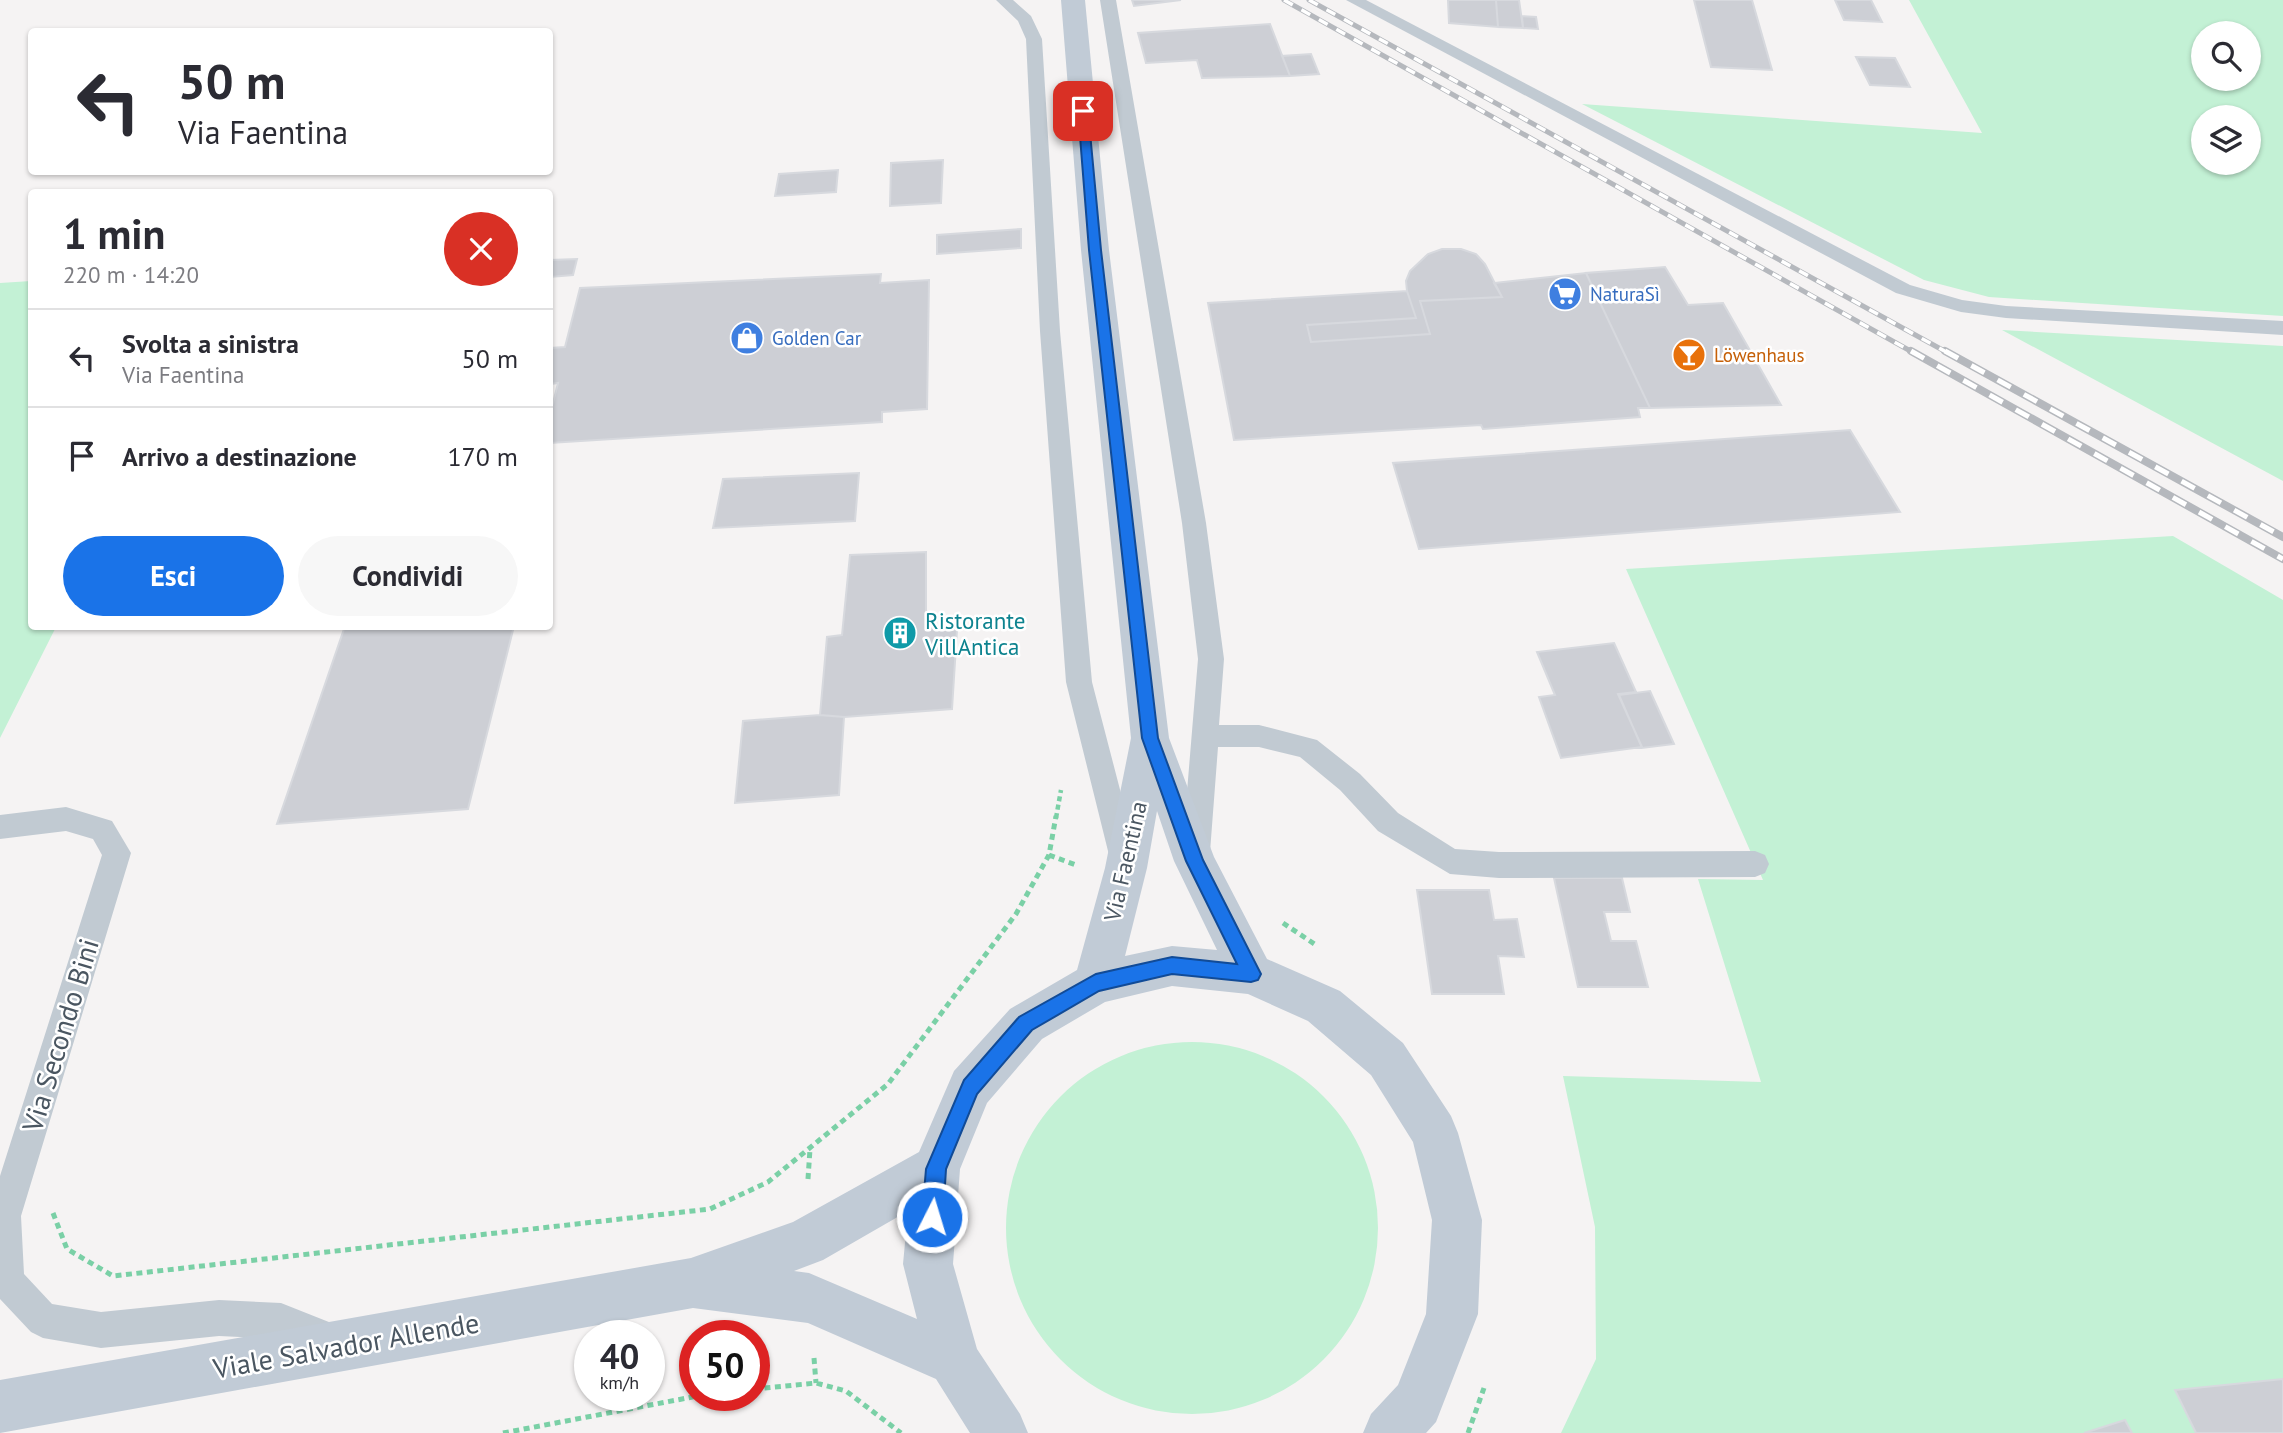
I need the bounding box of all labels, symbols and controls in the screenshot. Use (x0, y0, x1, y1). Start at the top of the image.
map controls (2191, 21, 2261, 175)
button: search (2191, 21, 2261, 91)
text: 50 m (178, 49, 285, 113)
icon: left (63, 56, 154, 147)
pin (1053, 81, 1113, 141)
icon: arrive (1064, 92, 1102, 130)
button: layers (2191, 105, 2261, 175)
text: Via Faentina (178, 111, 348, 153)
text: 1 min (63, 206, 165, 261)
button: close (444, 212, 518, 286)
text: 220 m · 14:20 (63, 260, 199, 289)
supermarket icon: NaturaSì (1546, 275, 1584, 313)
place label: NaturaSì (1590, 282, 1660, 306)
shop icon: Golden Car (728, 319, 766, 357)
place label: Golden Car (772, 326, 862, 350)
text: Svolta a sinistra (122, 327, 299, 360)
bar icon: Löwenhaus (1670, 336, 1708, 374)
icon: left (63, 339, 101, 377)
text: 50 m (462, 342, 518, 375)
place label: Löwenhaus (1714, 343, 1805, 367)
text: Via Faentina (122, 360, 244, 389)
icon: arrive (63, 437, 101, 475)
text: Arrivo a destinazione (122, 440, 357, 473)
text: 170 m (447, 440, 518, 473)
button: Esci (63, 536, 284, 616)
button: Condividi (298, 536, 518, 616)
place label: Ristorante VillAntica (924, 606, 1025, 661)
building icon: Ristorante VillAntica (881, 614, 919, 652)
street label: Via Faentina (1097, 798, 1153, 925)
street label: Via Secondo Bini (13, 934, 107, 1137)
position arrow (895, 1180, 969, 1254)
street label: Viale Salvador Allende (209, 1303, 482, 1387)
speed limit sign: 50 (679, 1320, 770, 1411)
text: 40 (600, 1333, 639, 1379)
text: km/h (600, 1371, 639, 1394)

